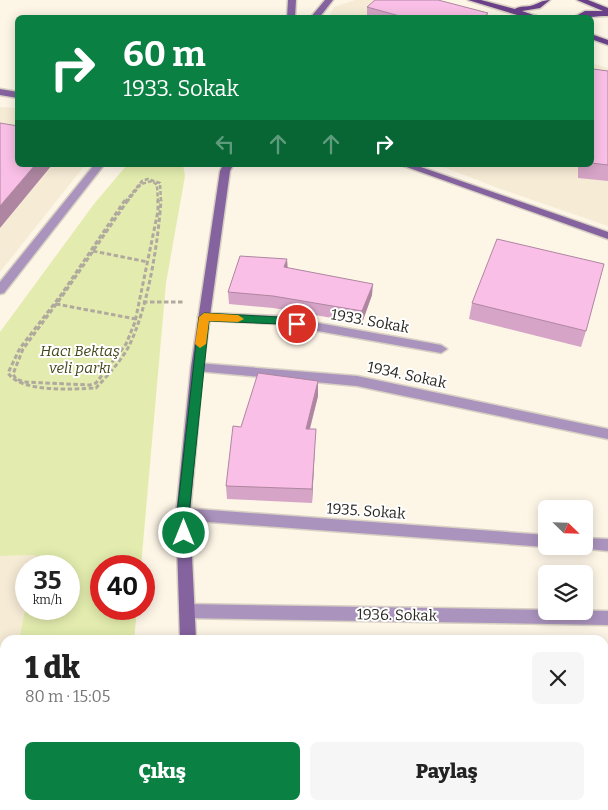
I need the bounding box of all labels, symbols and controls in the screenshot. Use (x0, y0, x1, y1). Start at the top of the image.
text: 60 m (123, 33, 206, 75)
icon: right (40, 35, 105, 100)
text: 1933. Sokak (123, 75, 239, 102)
icon: left (211, 130, 239, 158)
icon: ahead (264, 130, 292, 158)
icon: ahead (317, 130, 345, 158)
icon: right (370, 130, 398, 158)
pin (276, 303, 318, 345)
street label: 1933. Sokak (329, 305, 411, 337)
icon: arrive (283, 310, 311, 338)
park label: Hacı Bektaş veli parkı (40, 342, 120, 377)
street label: 1934. Sokak (366, 358, 449, 392)
street label: 1935. Sokak (326, 499, 407, 523)
north arrow (538, 500, 592, 555)
map controls (538, 500, 593, 620)
position arrow (157, 506, 209, 558)
speed limit sign: 40 (90, 555, 155, 620)
button: layers (538, 565, 593, 620)
text: 35 (33, 566, 62, 596)
text: km/h (33, 593, 62, 607)
street label: 1936. Sokak (357, 605, 438, 625)
text: 1 dk (25, 650, 80, 686)
button: close (532, 652, 584, 704)
text: 80 m · 15:05 (25, 687, 110, 706)
button: Çıkış (25, 742, 300, 800)
button: Paylaş (310, 742, 584, 800)

